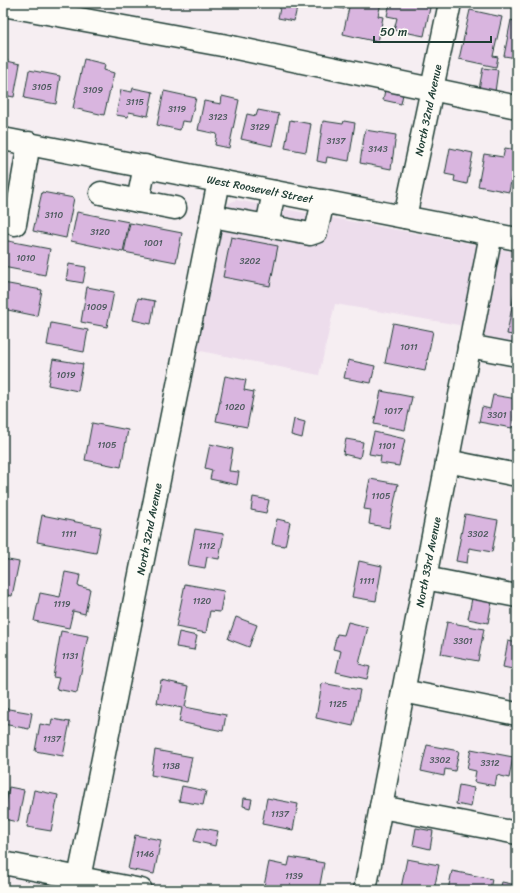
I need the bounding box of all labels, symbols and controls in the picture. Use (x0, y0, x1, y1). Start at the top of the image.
scale bar (374, 18, 491, 44)
text: 50 m (380, 21, 407, 43)
street label: North 32nd Avenue (410, 62, 448, 158)
house number: 3105 (32, 79, 52, 95)
house number: 3109 (83, 82, 103, 98)
house number: 3115 (126, 94, 145, 110)
house number: 3119 (168, 101, 187, 117)
house number: 3123 (209, 109, 228, 125)
house number: 3129 (250, 119, 270, 135)
house number: 3137 (327, 133, 346, 149)
house number: 3143 (368, 141, 388, 157)
street label: West Roosevelt Street (205, 170, 315, 209)
house number: 3110 (45, 207, 63, 223)
house number: 3120 (90, 224, 110, 240)
house number: 1001 (143, 235, 163, 251)
house number: 1010 (16, 250, 36, 266)
house number: 3202 (239, 253, 261, 269)
house number: 1009 (87, 299, 108, 315)
house number: 1011 (400, 339, 418, 355)
house number: 1019 (57, 367, 76, 383)
house number: 1020 (225, 399, 246, 415)
house number: 1017 (384, 403, 403, 419)
house number: 3301 (487, 407, 507, 423)
house number: 1105 (98, 437, 117, 453)
house number: 1101 (378, 438, 396, 454)
street label: North 32nd Avenue (131, 481, 168, 577)
house number: 1105 (372, 488, 391, 504)
street label: North 33rd Avenue (410, 515, 447, 609)
house number: 1111 (61, 526, 77, 542)
house number: 3302 (468, 526, 488, 542)
house number: 1112 (199, 538, 215, 554)
house number: 1111 (359, 573, 375, 589)
house number: 1120 (193, 593, 212, 609)
house number: 1119 (53, 596, 71, 612)
house number: 3301 (453, 633, 473, 649)
house number: 1131 (62, 648, 78, 664)
house number: 1125 (329, 696, 348, 712)
house number: 1137 (43, 731, 62, 747)
house number: 3302 (430, 752, 450, 768)
house number: 3312 (481, 755, 499, 771)
house number: 1138 (162, 758, 181, 774)
house number: 1137 (271, 806, 290, 822)
house number: 1146 (136, 846, 154, 862)
house number: 1139 (285, 868, 304, 884)

